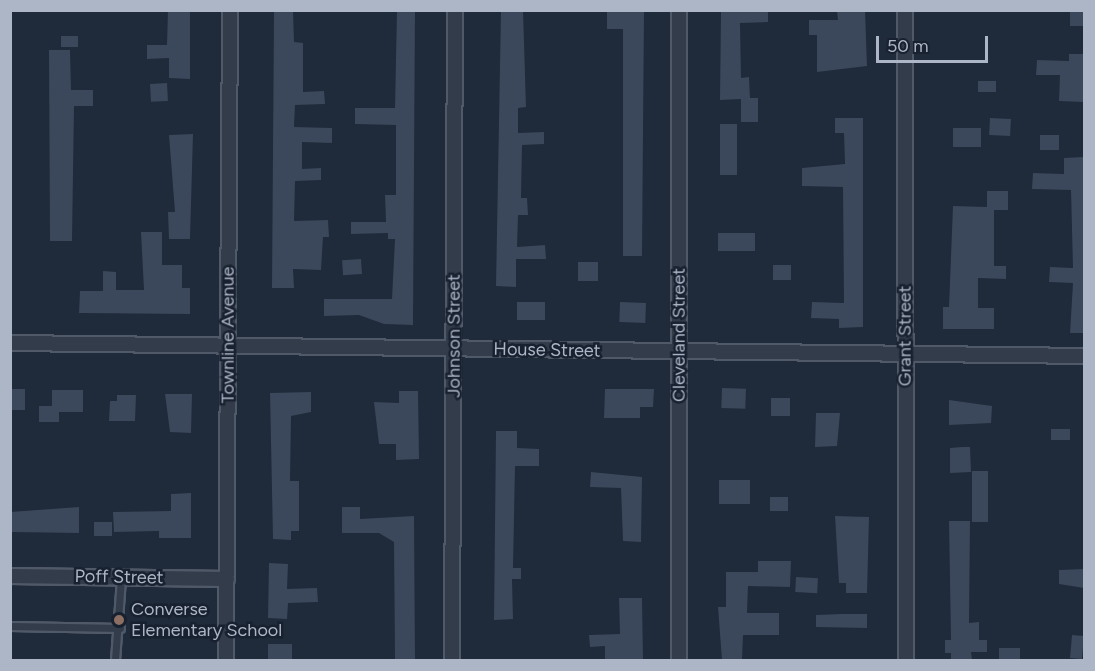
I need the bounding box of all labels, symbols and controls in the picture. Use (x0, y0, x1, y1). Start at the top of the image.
scale bar (879, 24, 992, 62)
text: 50 m (887, 35, 929, 57)
street label: Townline Avenue (217, 267, 239, 403)
street label: Cleveland Street (668, 268, 690, 402)
street label: Johnson Street (443, 274, 465, 398)
street label: Grant Street (894, 286, 916, 386)
street label: House Street (493, 338, 601, 362)
street label: Poff Street (74, 565, 164, 589)
place label: Converse Elementary School (131, 599, 282, 642)
marker: Converse Elementary School (112, 613, 126, 627)

